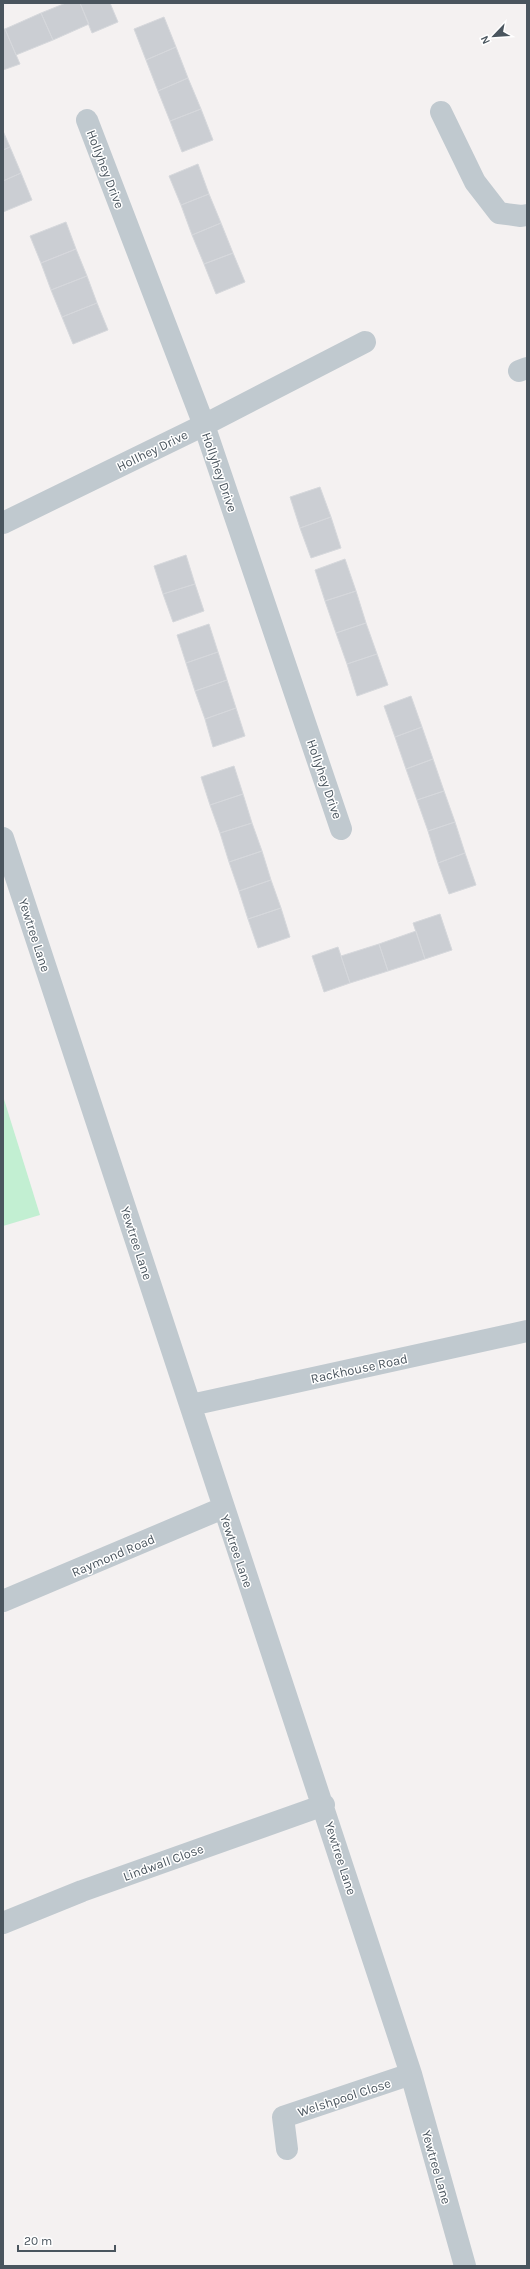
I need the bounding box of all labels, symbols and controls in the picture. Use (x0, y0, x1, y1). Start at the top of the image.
north arrow (474, 16, 514, 56)
text: N (478, 34, 493, 46)
street label: Hollyhey Drive (84, 128, 128, 211)
street label: Hollhey Drive (114, 427, 190, 474)
street label: Hollyhey Drive (199, 430, 240, 514)
street label: Hollyhey Drive (304, 737, 345, 821)
street label: Yewtree Lane (16, 897, 54, 974)
street label: Yewtree Lane (118, 1205, 156, 1282)
street label: Rackhouse Road (309, 1351, 409, 1386)
street label: Yewtree Lane (217, 1513, 256, 1590)
street label: Raymond Road (69, 1531, 157, 1580)
street label: Yewtree Lane (322, 1820, 360, 1897)
street label: Lindwall Close (121, 1841, 206, 1884)
street label: Welshpool Close (296, 2075, 393, 2120)
street label: Yewtree Lane (419, 2128, 454, 2206)
scale bar (18, 2227, 115, 2253)
text: 20 m (24, 2234, 52, 2248)

